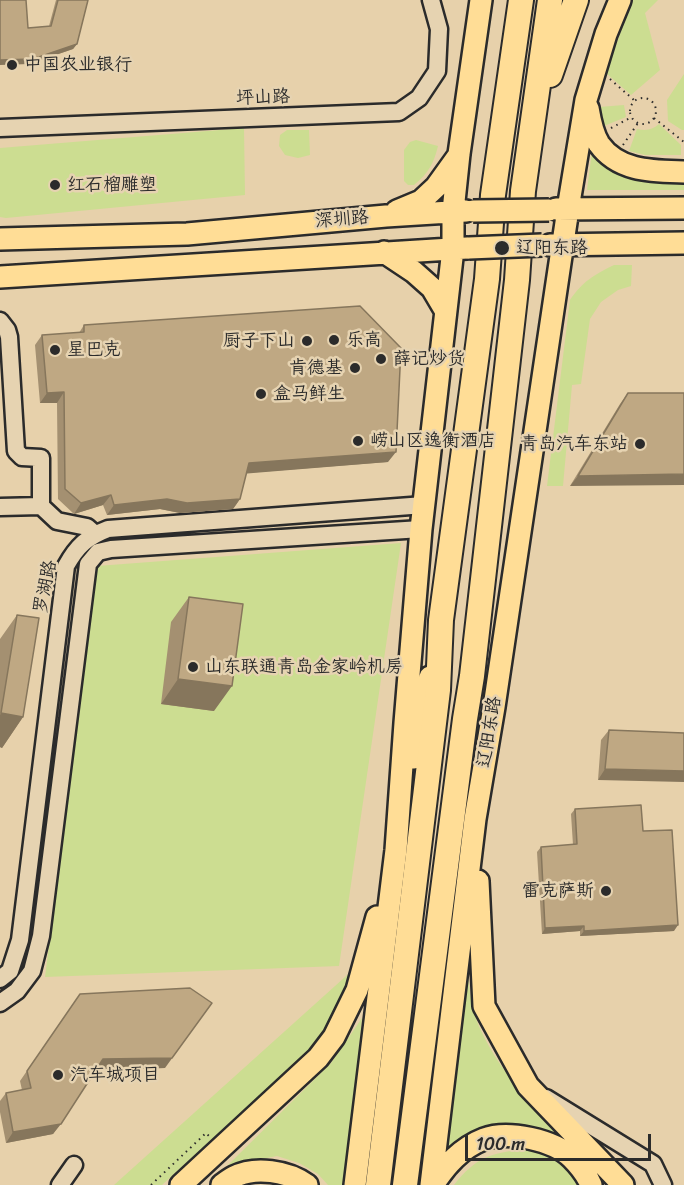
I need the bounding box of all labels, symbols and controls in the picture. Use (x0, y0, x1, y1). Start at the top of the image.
place label: 中国农业银行 (24, 54, 132, 76)
marker: 中国农业银行 (5, 58, 19, 72)
street label: 坪山路 (236, 86, 290, 110)
place label: 红石榴雕塑 (67, 174, 157, 196)
marker: 红石榴雕塑 (48, 178, 62, 192)
street label: 深圳路 (314, 207, 370, 233)
place label: 辽阳东路 (516, 237, 588, 259)
marker: 辽阳东路 (493, 239, 511, 257)
place label: 乐高 (346, 329, 382, 351)
place label: 厨子下山 (223, 330, 295, 352)
marker: 乐高 (327, 333, 341, 347)
marker: 厨子下山 (300, 334, 314, 348)
place label: 星巴克 (67, 339, 121, 361)
marker: 星巴克 (48, 343, 62, 357)
place label: 薛记炒货 (393, 348, 465, 370)
marker: 薛记炒货 (374, 352, 388, 366)
place label: 肯德基 (289, 357, 343, 379)
marker: 肯德基 (348, 361, 362, 375)
place label: 盒马鲜生 (273, 383, 345, 405)
marker: 盒马鲜生 (254, 387, 268, 401)
place label: 崂山区逸衡酒店 (370, 430, 496, 452)
place label: 青岛汽车东站 (520, 433, 628, 455)
marker: 崂山区逸衡酒店 (351, 434, 365, 448)
marker: 青岛汽车东站 (633, 437, 647, 451)
street label: 罗湖路 (30, 558, 62, 616)
place label: 山东联通青岛金家岭机房 (205, 656, 403, 678)
marker: 山东联通青岛金家岭机房 (186, 660, 200, 674)
street label: 辽阳东路 (474, 695, 506, 769)
place label: 雷克萨斯 (522, 880, 594, 902)
marker: 雷克萨斯 (599, 884, 613, 898)
place label: 汽车城项目 (70, 1064, 160, 1086)
marker: 汽车城项目 (51, 1068, 65, 1082)
scale bar (468, 1122, 654, 1160)
text: 100 m (476, 1128, 525, 1160)

